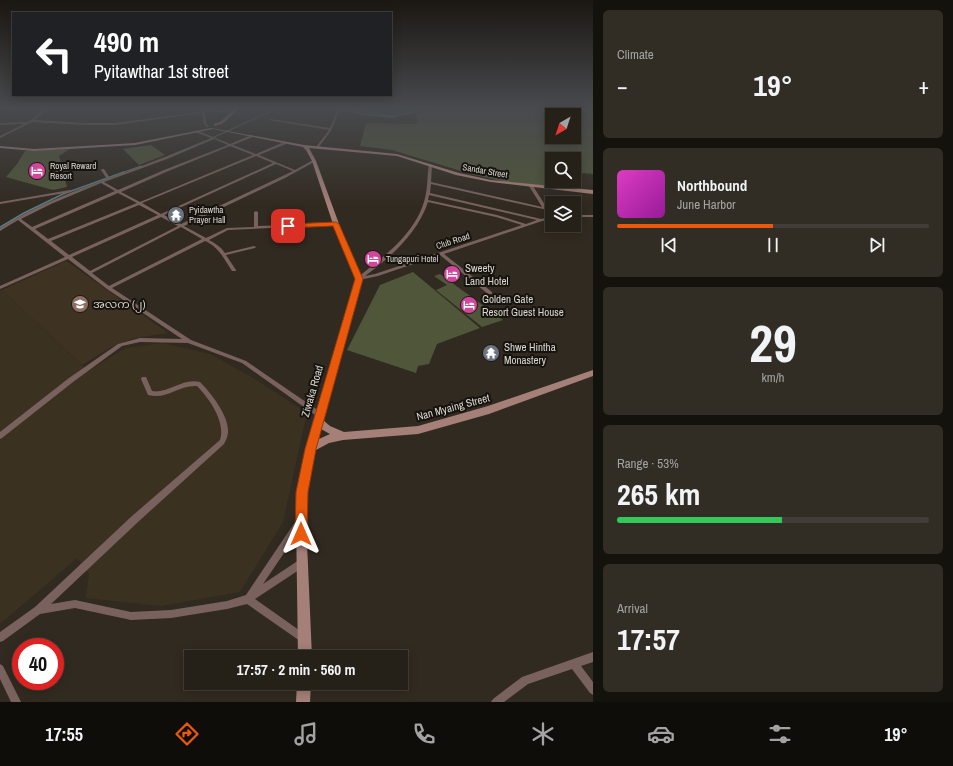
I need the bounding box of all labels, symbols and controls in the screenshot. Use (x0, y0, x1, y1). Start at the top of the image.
text: 490 m (94, 23, 159, 61)
icon: left (28, 28, 80, 80)
text: Climate (617, 46, 654, 63)
text: Pyitawthar 1st street (94, 59, 229, 84)
text: 19° (753, 65, 793, 105)
text: − (617, 71, 628, 101)
text: + (918, 71, 929, 101)
north arrow (545, 108, 581, 144)
map controls (545, 108, 581, 232)
button: search (545, 152, 581, 188)
place label: Royal Reward Resort (50, 160, 96, 182)
hotel icon: Royal Reward Resort (27, 161, 47, 181)
street label: Sandar Street (462, 161, 508, 181)
text: Northbound (677, 175, 747, 196)
button: layers (545, 196, 581, 232)
text: June Harbor (677, 196, 736, 213)
place label: Pyidawtha Prayer Hall (189, 204, 226, 226)
temple icon: Pyidawtha Prayer Hall (166, 205, 186, 225)
pin (271, 209, 305, 243)
icon: arrive (277, 215, 299, 237)
street label: Club Road (435, 230, 471, 252)
icon: previous (658, 234, 680, 256)
icon: pause (762, 234, 784, 256)
icon: next (866, 234, 888, 256)
hotel icon: Tungapuri Hotel (363, 249, 383, 269)
place label: Tungapuri Hotel (386, 253, 439, 265)
place label: Sweety Land Hotel (465, 261, 509, 288)
hotel icon: Sweety Land Hotel (442, 264, 462, 284)
place label: Golden Gate Resort Guest House (482, 292, 564, 319)
school or university icon: အလက (၂) (70, 294, 90, 314)
hotel icon: Golden Gate Resort Guest House (459, 295, 479, 315)
place label: အလက (၂) (93, 297, 145, 313)
text: 29 (749, 308, 797, 378)
place label: Shwe Hintha Monastery (504, 340, 556, 367)
temple icon: Shwe Hintha Monastery (481, 343, 501, 363)
street label: Ziwaka Road (298, 364, 326, 418)
text: km/h (761, 369, 785, 386)
street label: Nan Myaing Street (415, 390, 492, 423)
text: Range · 53% (617, 455, 679, 472)
text: 265 km (617, 474, 700, 514)
position arrow (280, 513, 322, 555)
text: Arrival (617, 600, 648, 617)
text: 17:57 (617, 619, 680, 659)
speed limit sign: 40 (12, 638, 64, 690)
text: 17:57 · 2 min · 560 m (237, 659, 355, 680)
icon: directions (173, 720, 201, 748)
icon: music (292, 720, 320, 748)
icon: phone (410, 720, 438, 748)
icon: climate (529, 720, 557, 748)
icon: car (647, 720, 675, 748)
icon: filters (766, 720, 794, 748)
text: 17:55 (45, 722, 83, 747)
text: 19° (884, 722, 908, 747)

